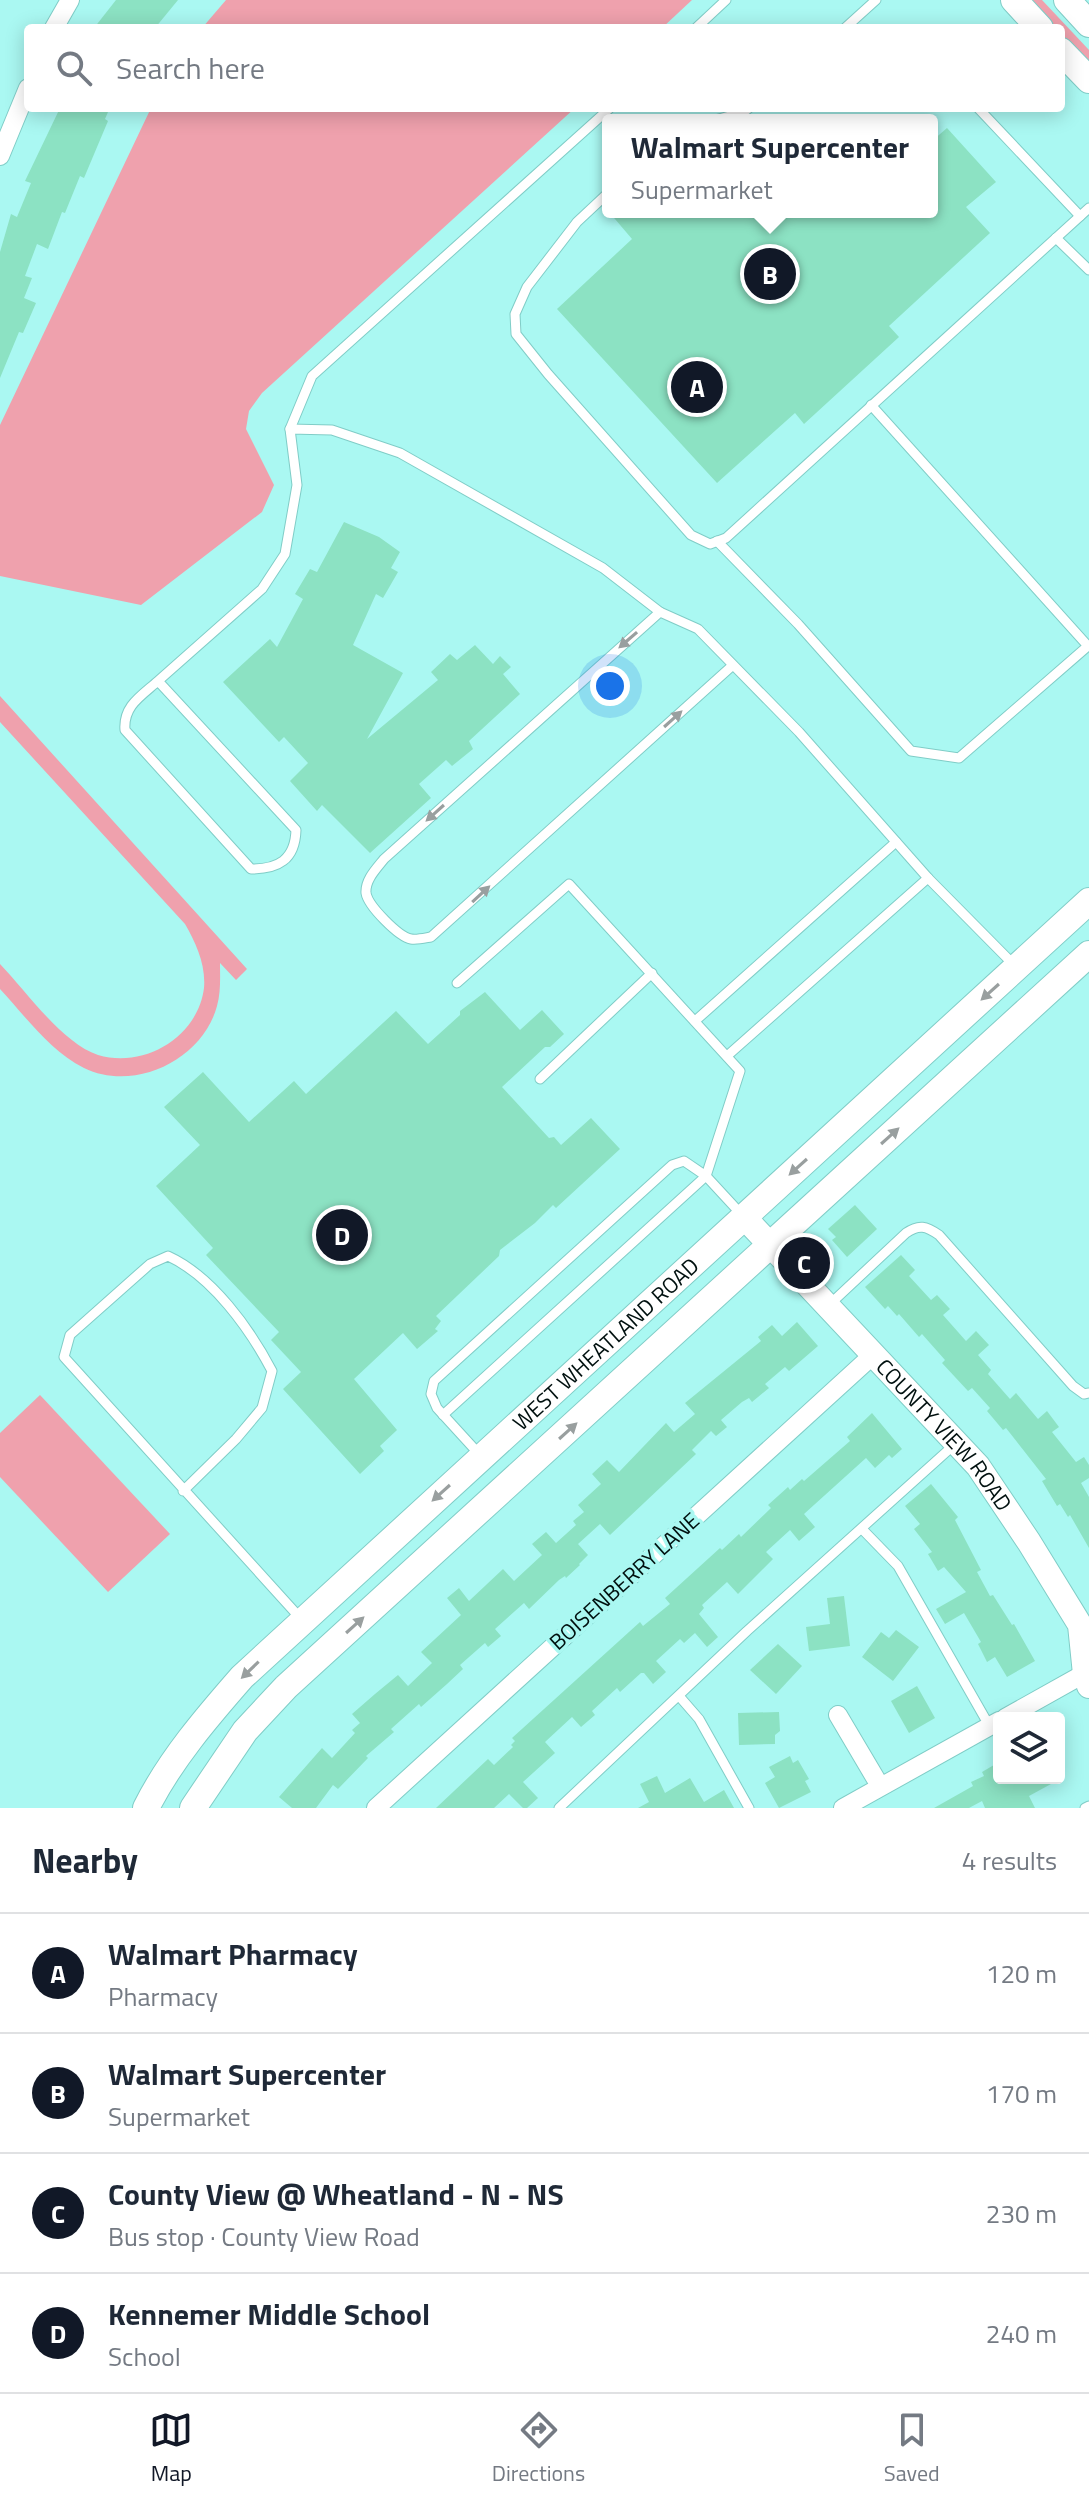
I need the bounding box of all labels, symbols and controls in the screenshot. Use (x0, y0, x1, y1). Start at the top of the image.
search box (24, 24, 1065, 112)
text: Search here (116, 45, 265, 91)
icon: search (52, 46, 96, 90)
popup (602, 114, 938, 218)
text: Walmart Supercenter (631, 124, 909, 170)
text: Supermarket (631, 170, 773, 209)
pin: B (744, 244, 796, 304)
pin: A (671, 357, 723, 417)
one-way arrow (619, 631, 639, 648)
your location (590, 666, 630, 706)
one-way arrow (664, 711, 683, 729)
one-way arrow (425, 804, 445, 821)
one-way arrow (471, 886, 490, 904)
one-way arrow (981, 982, 1000, 1000)
one-way arrow (880, 1128, 899, 1146)
one-way arrow (789, 1158, 808, 1176)
pin: D (316, 1205, 368, 1265)
pin: C (778, 1233, 830, 1293)
street label: WEST WHEATLAND ROAD (505, 1249, 707, 1438)
street label: COUNTY VIEW ROAD (868, 1351, 1021, 1518)
one-way arrow (558, 1422, 577, 1440)
one-way arrow (431, 1484, 450, 1502)
street label: BOISENBERRY LANE (541, 1504, 707, 1658)
one-way arrow (345, 1617, 364, 1635)
one-way arrow (241, 1660, 260, 1679)
map controls (993, 1712, 1065, 1784)
button: layers (993, 1712, 1065, 1784)
text: Nearby (32, 1834, 138, 1886)
text: 4 results (962, 1841, 1057, 1880)
text: Walmart Pharmacy (108, 1931, 358, 1977)
text: A (50, 1954, 66, 1993)
text: 120 m (986, 1954, 1057, 1993)
text: Pharmacy (108, 1977, 218, 2016)
text: Walmart Supercenter (108, 2051, 386, 2097)
text: B (50, 2074, 66, 2113)
text: 170 m (986, 2074, 1057, 2113)
text: Supermarket (108, 2097, 250, 2136)
text: County View @ Wheatland - N - NS (108, 2171, 564, 2217)
text: C (51, 2194, 65, 2233)
text: 230 m (986, 2194, 1057, 2233)
text: Bus stop · County View Road (108, 2217, 420, 2256)
text: Kennemer Middle School (108, 2291, 430, 2337)
text: D (50, 2314, 66, 2353)
text: 240 m (986, 2314, 1057, 2353)
text: School (108, 2337, 181, 2376)
tab: Map (149, 2408, 193, 2490)
tab: Directions (492, 2408, 585, 2490)
tab: Saved (884, 2408, 940, 2490)

